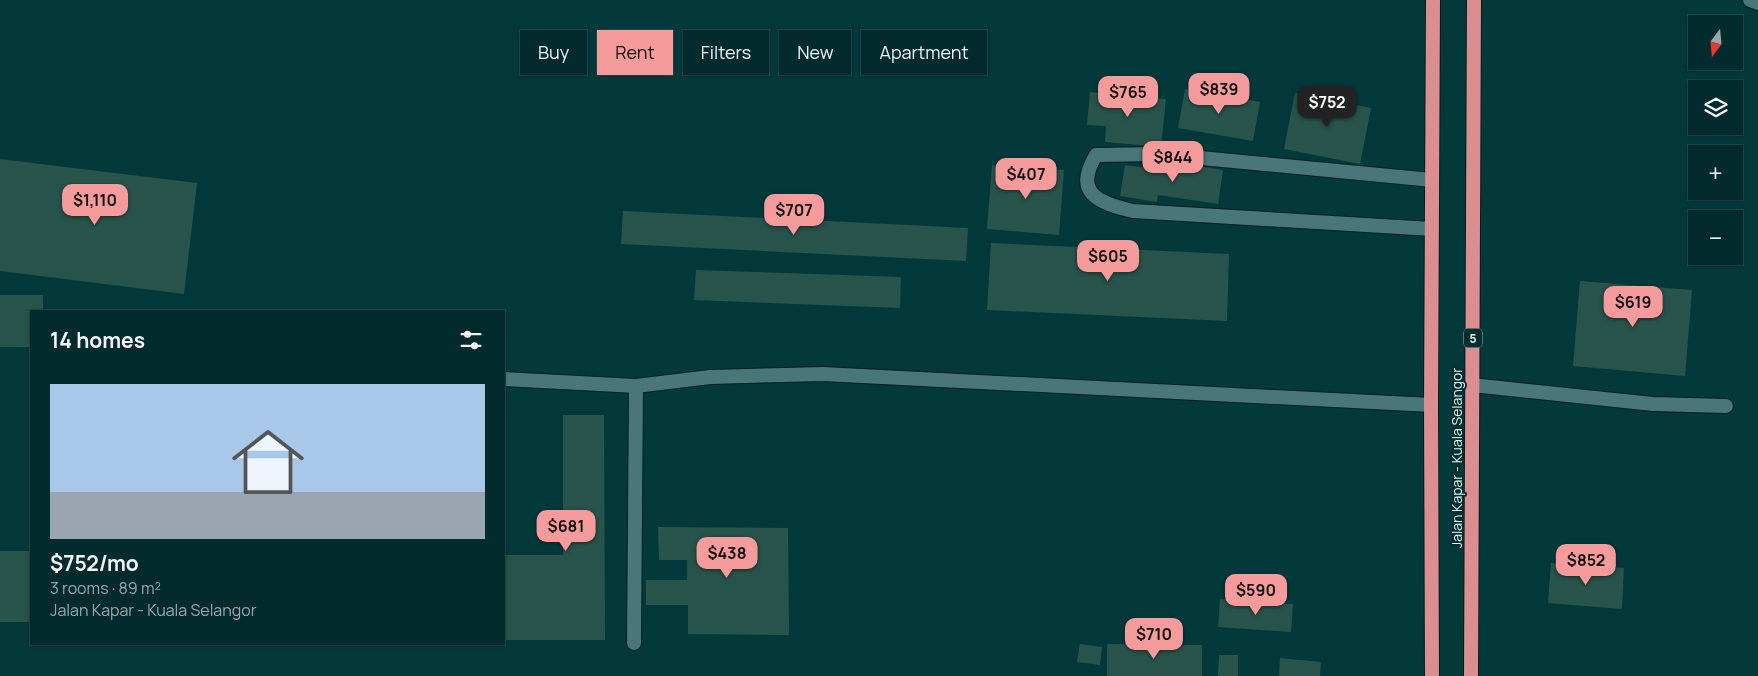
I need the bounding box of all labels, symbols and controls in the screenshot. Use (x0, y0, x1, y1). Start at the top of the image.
north arrow (1688, 15, 1742, 70)
map controls (1688, 15, 1743, 265)
chip: Buy (520, 30, 587, 75)
chip: Rent (597, 30, 673, 75)
chip: Filters (683, 30, 769, 75)
chip: New (779, 30, 851, 75)
chip: Apartment (861, 30, 987, 75)
pin: $839 (1189, 72, 1249, 115)
pin: $765 (1098, 76, 1158, 118)
text: $839 (1199, 78, 1239, 100)
button: layers (1688, 80, 1743, 135)
text: $765 (1109, 81, 1147, 103)
pin: $752 (1297, 86, 1357, 128)
text: $752 (1308, 91, 1346, 113)
pin: $844 (1143, 140, 1203, 183)
button: + (1688, 145, 1743, 200)
text: $844 (1153, 146, 1193, 168)
pin: $407 (996, 158, 1056, 200)
text: $407 (1007, 163, 1045, 185)
pin: $1,110 (54, 184, 136, 226)
text: $1,110 (73, 189, 117, 211)
pin: $707 (764, 194, 824, 236)
text: $707 (775, 199, 813, 221)
button: − (1688, 210, 1743, 265)
pin: $605 (1078, 240, 1138, 282)
text: $605 (1088, 245, 1128, 267)
pin: $619 (1603, 286, 1663, 328)
text: $619 (1615, 291, 1651, 313)
text: 14 homes (50, 326, 145, 354)
icon: filters (457, 326, 485, 354)
road number: 5 (1464, 328, 1482, 348)
street label: Jalan Kapar - Kuala Selangor (1447, 368, 1466, 548)
icon: home (223, 417, 313, 507)
pin: $681 (536, 510, 596, 552)
text: $681 (548, 515, 584, 537)
pin: $438 (697, 536, 757, 579)
text: $438 (708, 542, 746, 564)
pin: $852 (1556, 544, 1616, 586)
text: $752/mo (50, 549, 139, 577)
text: $852 (1567, 549, 1605, 571)
pin: $590 (1226, 574, 1286, 616)
text: 3 rooms · 89 m² (50, 577, 161, 599)
text: $590 (1236, 579, 1276, 601)
text: Jalan Kapar - Kuala Selangor (50, 599, 256, 621)
pin: $710 (1124, 618, 1184, 660)
text: $710 (1136, 623, 1172, 645)

